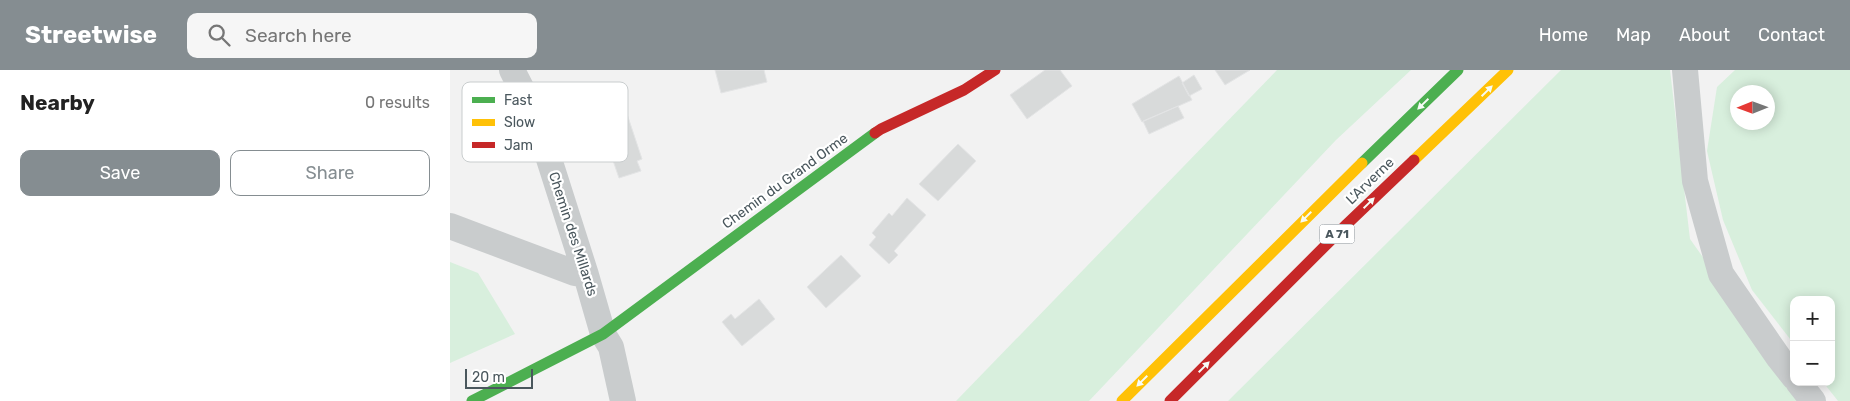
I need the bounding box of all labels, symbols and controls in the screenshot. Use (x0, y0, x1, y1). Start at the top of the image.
search box (187, 13, 537, 58)
text: Streetwise (25, 21, 157, 49)
icon: search (205, 21, 233, 49)
text: Search here (245, 24, 352, 47)
text: Home (1539, 24, 1588, 46)
text: Map (1616, 24, 1651, 46)
text: About (1679, 24, 1730, 46)
text: Contact (1758, 24, 1825, 46)
legend (462, 82, 628, 162)
one-way arrow (1481, 85, 1493, 97)
north arrow (1730, 85, 1775, 130)
text: Nearby (20, 90, 95, 115)
text: Fast (504, 92, 533, 109)
text: 0 results (365, 93, 430, 112)
one-way arrow (1417, 98, 1429, 110)
text: Slow (504, 114, 535, 131)
street label: Chemin du Grand Orme (719, 130, 851, 232)
text: Jam (504, 137, 533, 154)
button: Save (20, 150, 220, 196)
button: Share (230, 150, 430, 196)
street label: L'Arverne (1342, 154, 1398, 208)
street label: Chemin des Millards (545, 170, 601, 298)
one-way arrow (1363, 197, 1375, 209)
one-way arrow (1301, 211, 1313, 223)
road number: A 71 (1320, 224, 1354, 243)
map controls (1790, 296, 1835, 386)
button: + (1790, 296, 1835, 341)
button: − (1790, 341, 1835, 386)
one-way arrow (1198, 361, 1210, 373)
scale bar (465, 366, 532, 389)
text: 20 m (472, 369, 505, 386)
one-way arrow (1136, 375, 1148, 387)

